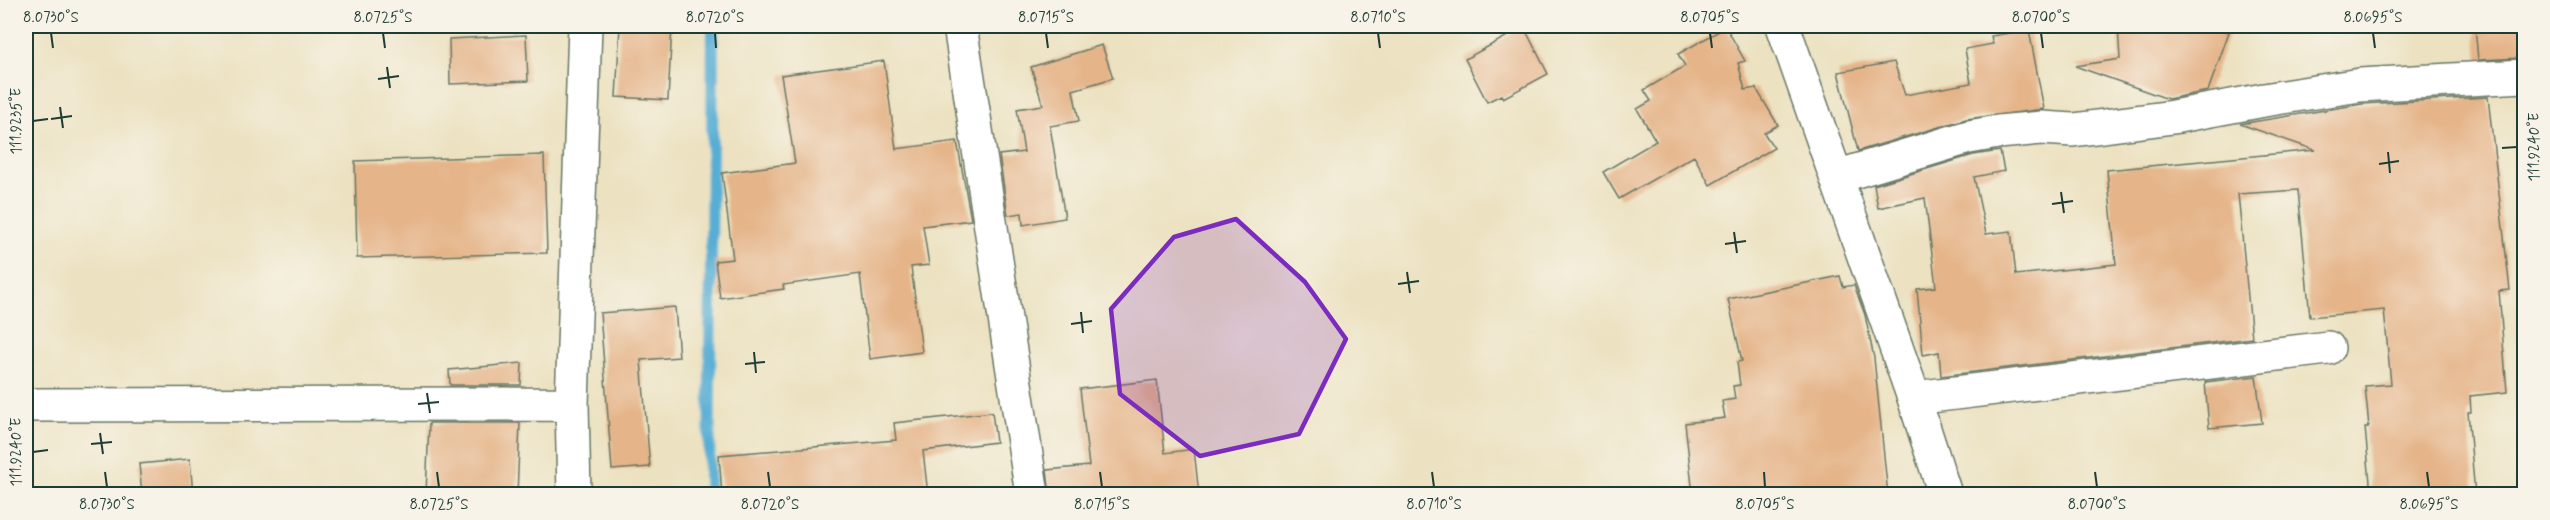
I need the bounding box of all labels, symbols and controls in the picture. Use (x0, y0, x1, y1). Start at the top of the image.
text: 8.0730°S (23, 8, 79, 28)
text: 8.0725°S (353, 8, 413, 28)
text: 8.0720°S (686, 8, 744, 28)
text: 8.0715°S (1018, 8, 1074, 28)
text: 8.0710°S (1350, 8, 1406, 28)
text: 8.0705°S (1680, 8, 1740, 28)
text: 8.0700°S (2012, 8, 2070, 28)
text: 8.0695°S (2344, 8, 2402, 28)
text: 111.9235°E (7, 87, 27, 154)
text: 111.9240°E (2525, 112, 2545, 181)
text: 111.9240°E (7, 417, 27, 486)
text: 8.0730°S (79, 495, 135, 515)
text: 8.0725°S (409, 495, 469, 515)
text: 8.0720°S (741, 495, 799, 515)
text: 8.0715°S (1074, 495, 1130, 515)
text: 8.0710°S (1406, 495, 1462, 515)
text: 8.0705°S (1735, 495, 1795, 515)
text: 8.0700°S (2068, 495, 2126, 515)
text: 8.0695°S (2400, 495, 2458, 515)

